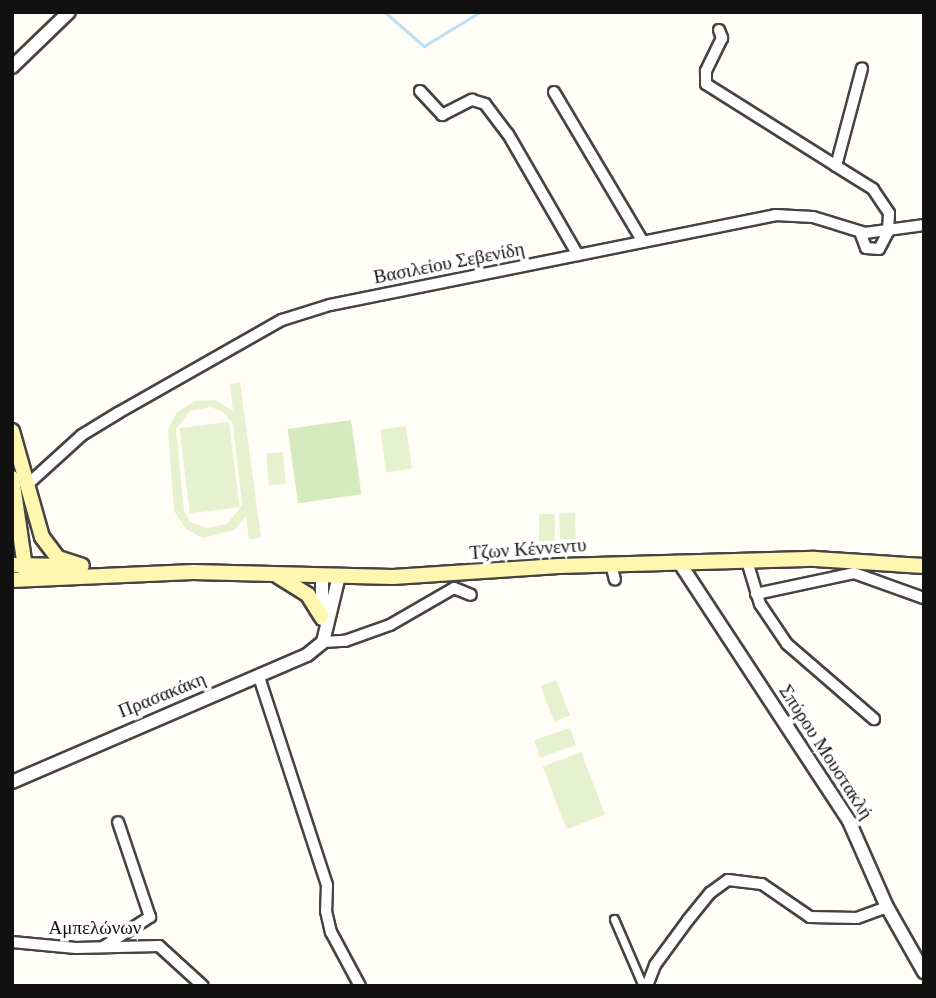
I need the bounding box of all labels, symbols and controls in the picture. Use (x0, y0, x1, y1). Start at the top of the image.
street label: Βασιλείου Σεβενίδη (372, 237, 526, 289)
street label: Τζων Κέννεντυ (469, 534, 587, 564)
street label: Πρασακάκη (115, 667, 209, 723)
street label: Σπύρου Μουστακλή (774, 681, 878, 823)
street label: Αμπελώνων (49, 917, 141, 939)

